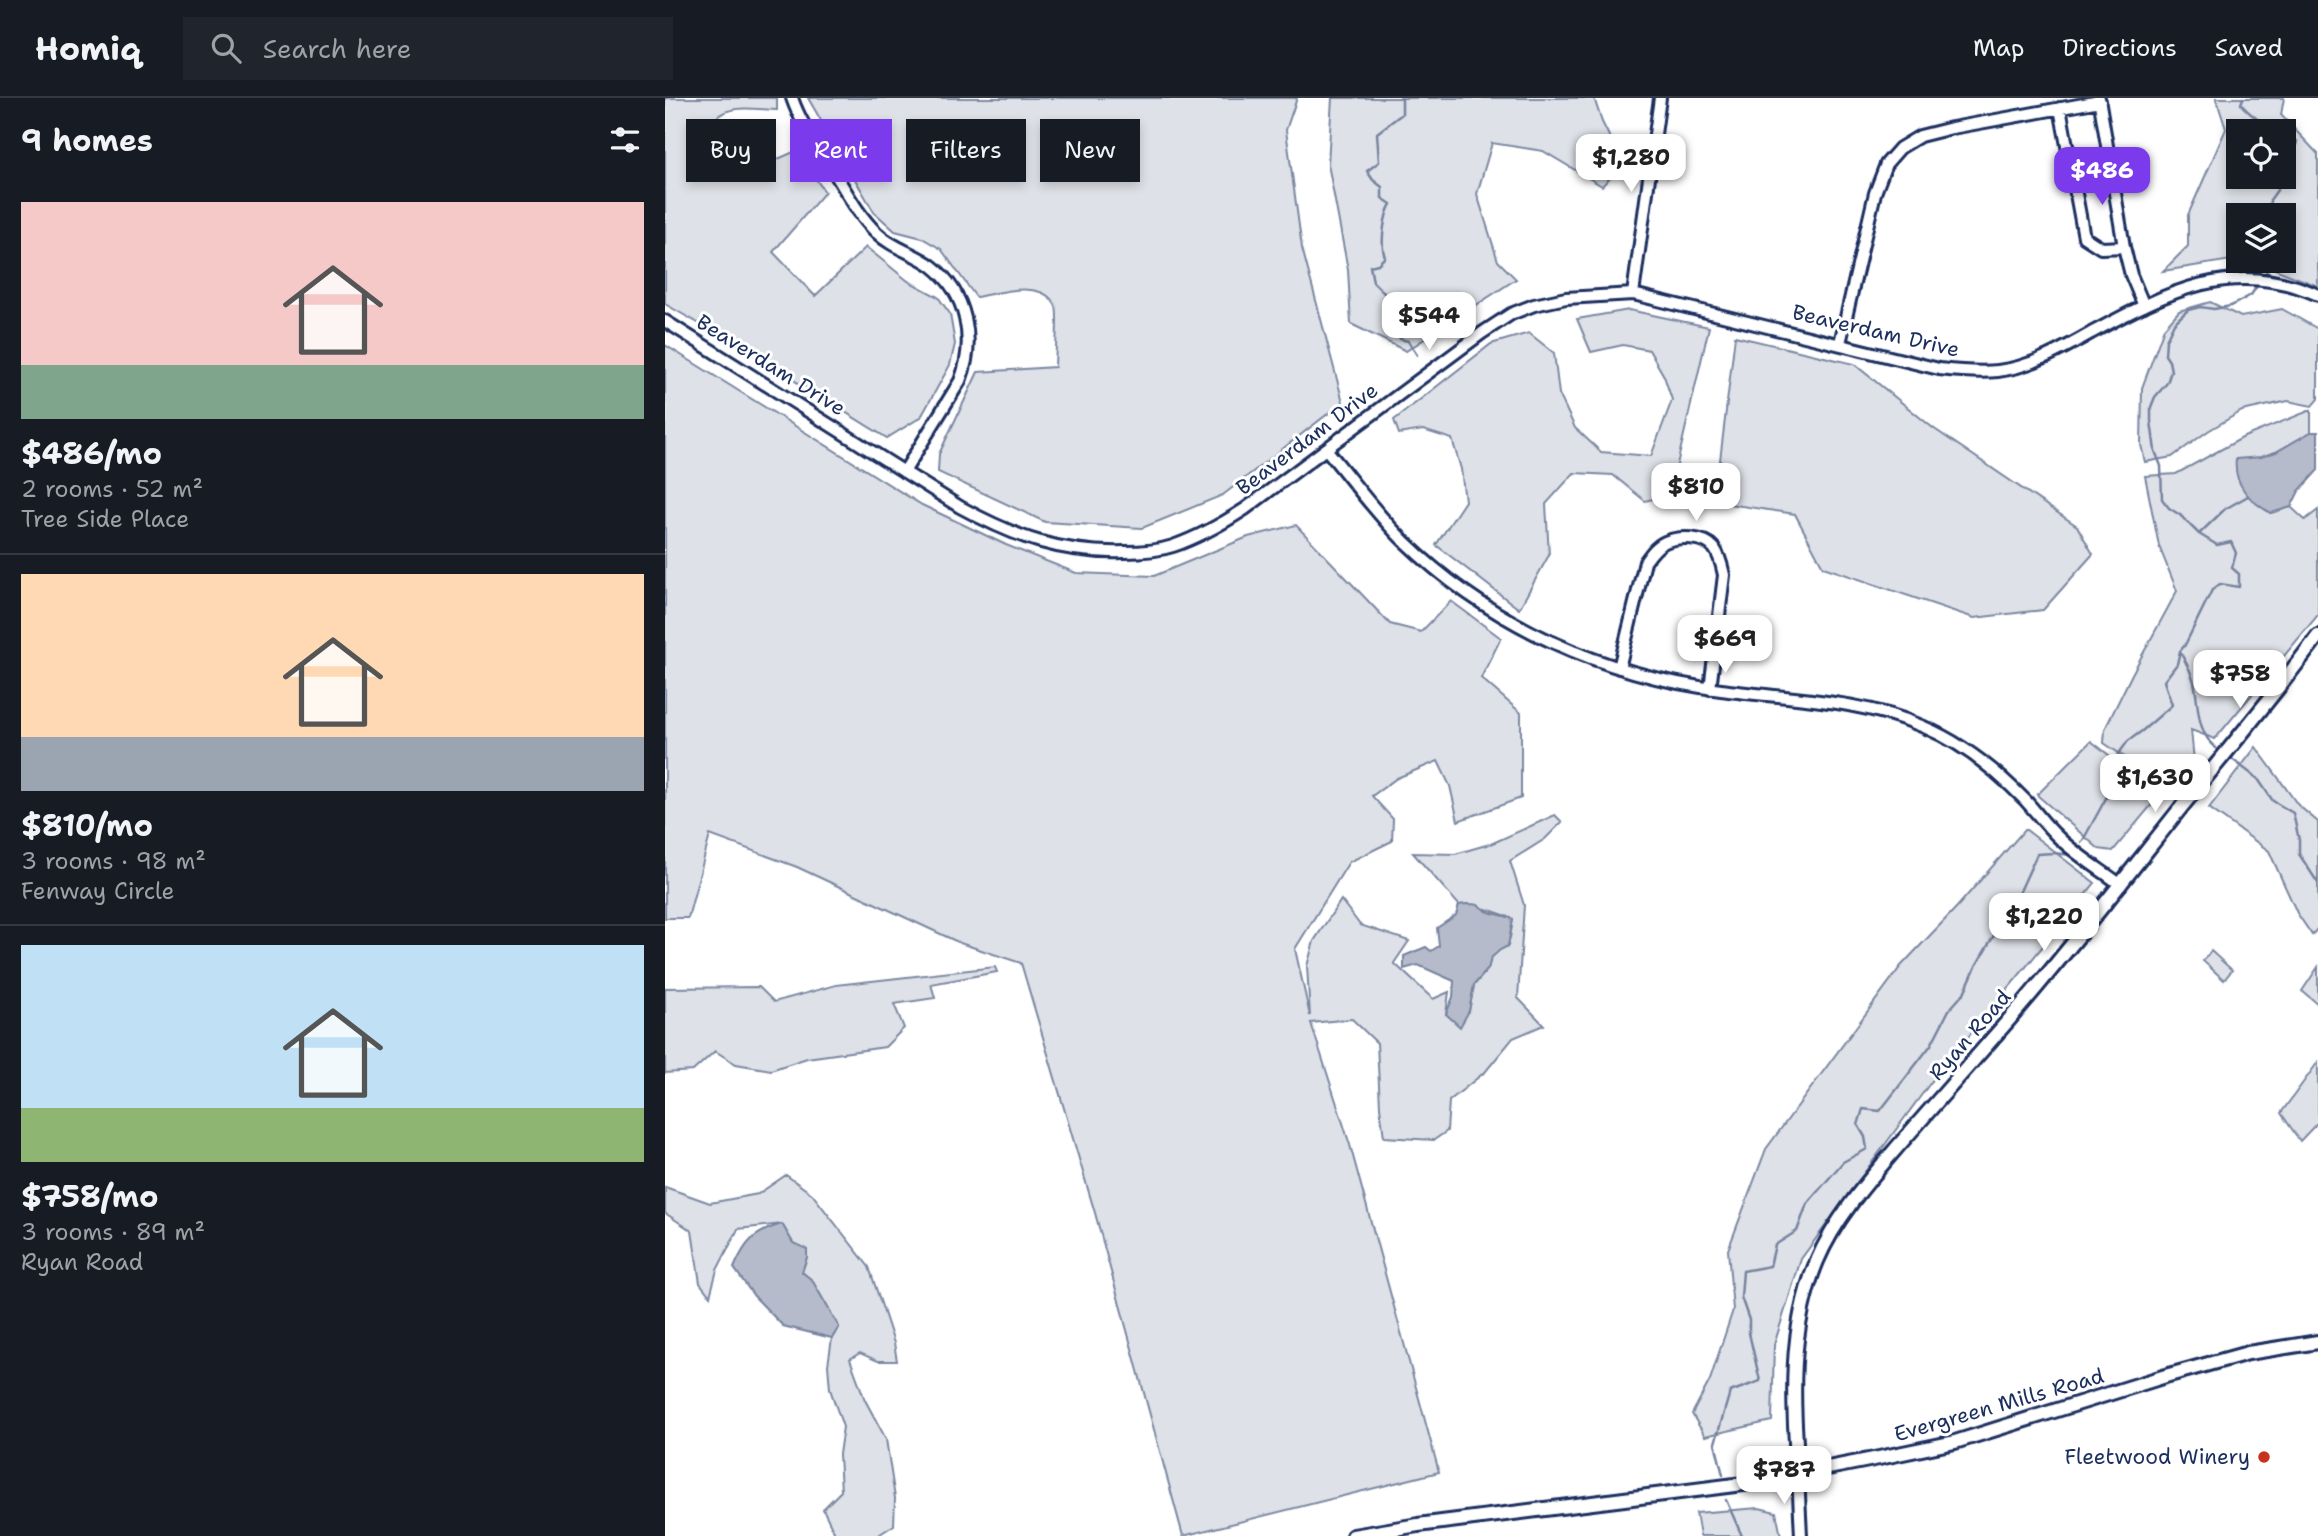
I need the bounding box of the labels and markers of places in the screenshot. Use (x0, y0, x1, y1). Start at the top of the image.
pin: $1,280 (1574, 134, 1688, 194)
pin: $486 (2061, 148, 2143, 207)
pin: $544 (1388, 292, 1470, 352)
pin: $810 (1655, 464, 1737, 523)
pin: $669 (1684, 616, 1766, 675)
pin: $758 (2199, 650, 2281, 710)
pin: $1,630 (2098, 754, 2212, 814)
pin: $1,220 (1987, 894, 2101, 953)
place label: Fleetwood Winery (2065, 1443, 2250, 1471)
pin: $787 (1743, 1446, 1825, 1506)
marker: Fleetwood Winery (2256, 1449, 2272, 1465)

